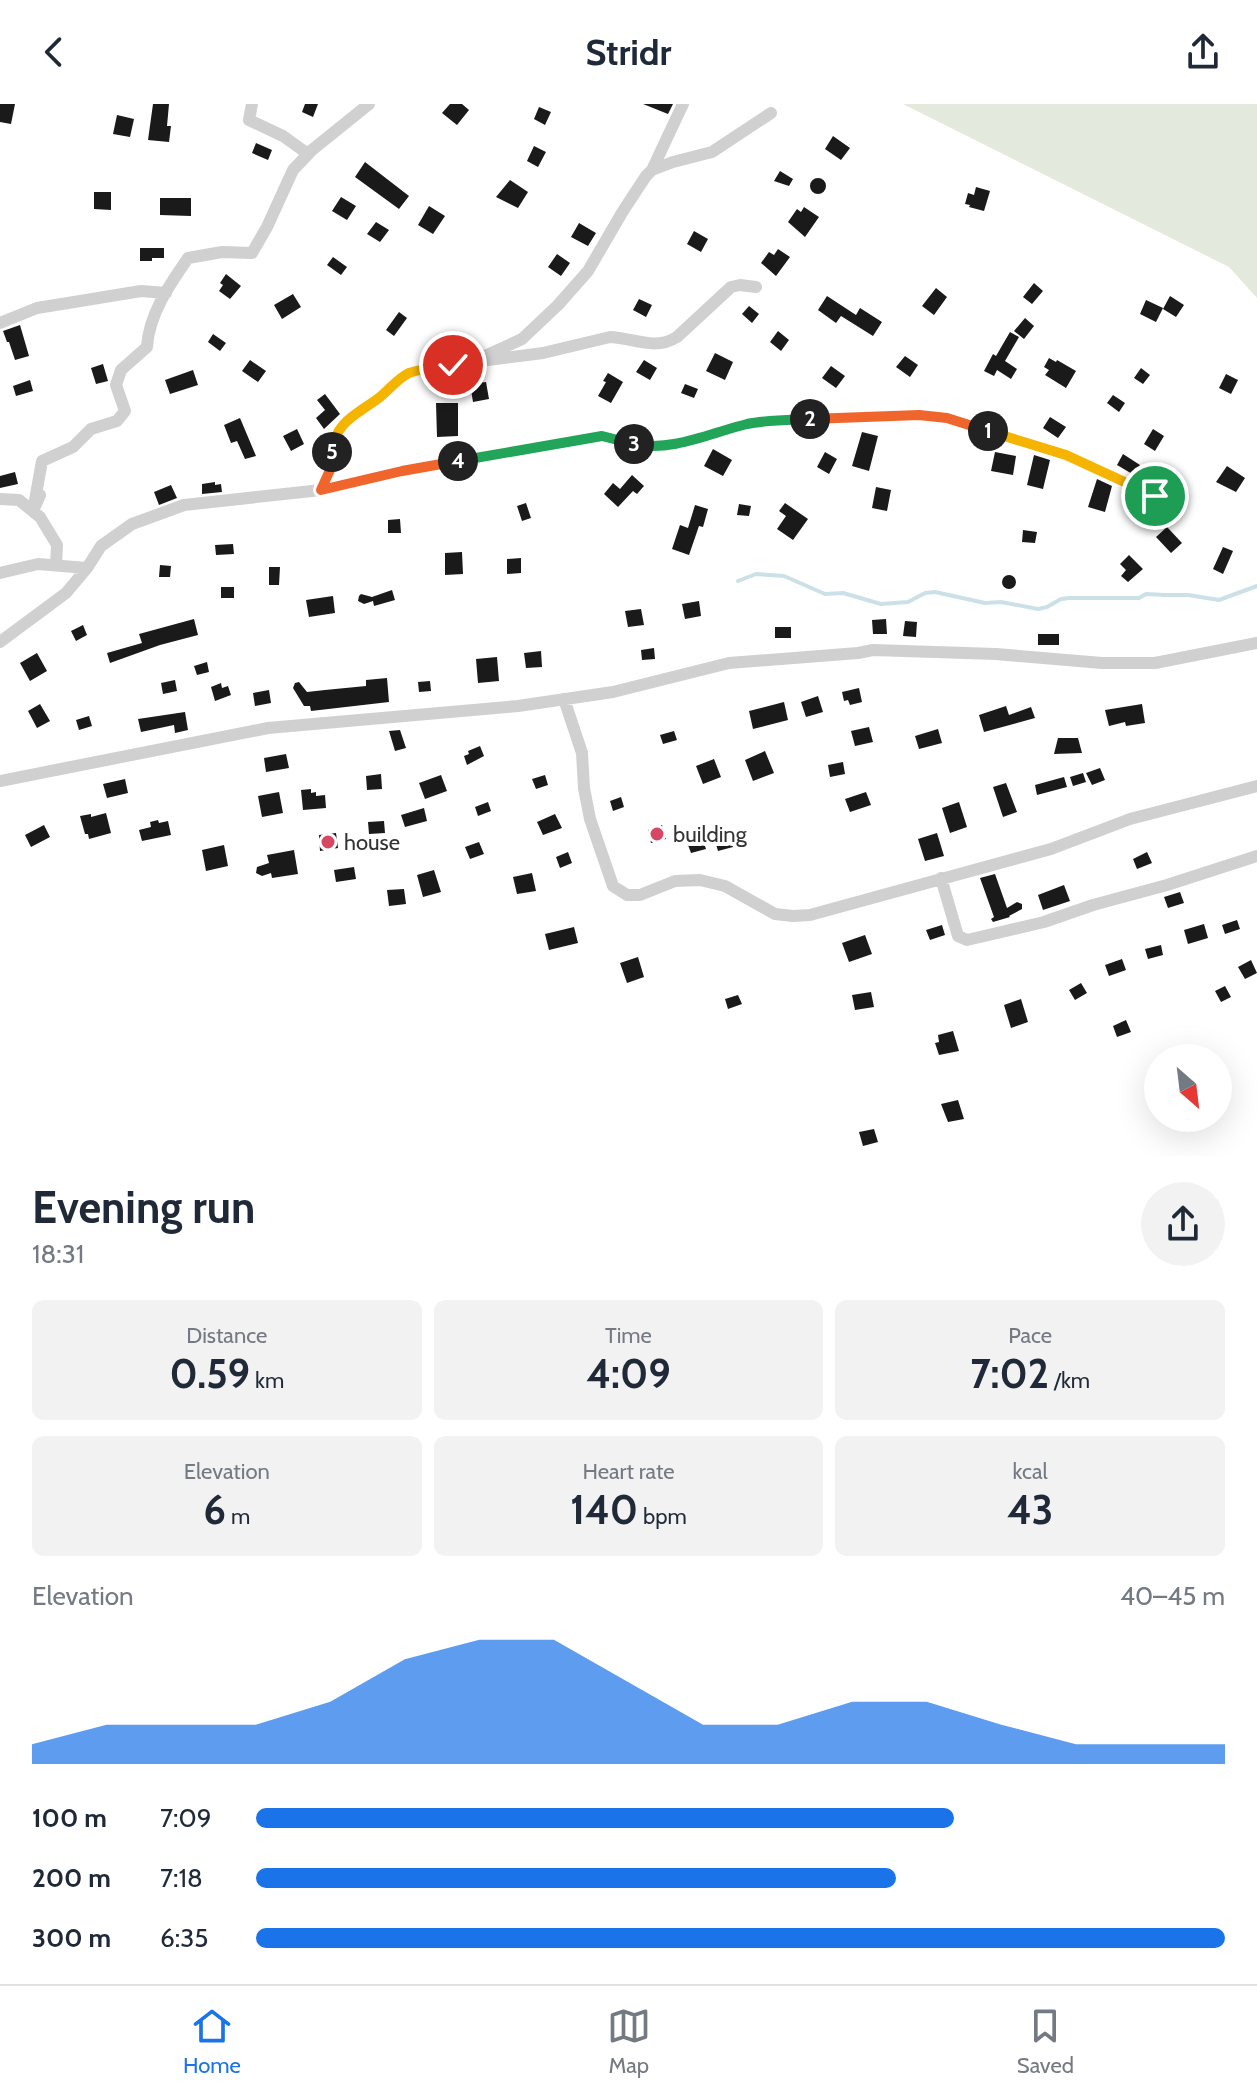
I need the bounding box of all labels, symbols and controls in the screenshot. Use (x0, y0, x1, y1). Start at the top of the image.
icon: back (32, 30, 76, 74)
text: Stridr (586, 30, 671, 74)
icon: share (1181, 30, 1225, 74)
pin (419, 331, 487, 399)
icon: check (431, 343, 475, 387)
pin: 2 (790, 399, 830, 439)
text: 2 (804, 405, 816, 432)
pin: 1 (968, 411, 1008, 451)
text: 1 (984, 417, 992, 444)
pin: 3 (614, 424, 654, 464)
text: 3 (628, 430, 640, 457)
pin: 5 (312, 432, 352, 472)
text: 5 (326, 438, 338, 465)
pin: 4 (438, 441, 478, 481)
text: 4 (451, 447, 465, 474)
pin (1121, 462, 1189, 530)
icon: arrive (1133, 474, 1177, 518)
place label: building (673, 821, 748, 848)
marker: building (648, 825, 666, 843)
place label: house (344, 829, 400, 856)
marker: house (319, 833, 337, 851)
north arrow (1144, 1044, 1232, 1132)
map controls (1144, 1044, 1232, 1132)
text: Evening run (32, 1181, 255, 1234)
button: share (1141, 1182, 1225, 1266)
text: 18:31 (32, 1238, 84, 1270)
text: Distance (186, 1322, 267, 1349)
text: Time (605, 1322, 652, 1349)
text: Pace (1008, 1322, 1052, 1349)
text: 0.59 (169, 1349, 250, 1398)
text: 4:09 (586, 1349, 671, 1398)
text: 7:02 (970, 1349, 1049, 1398)
text: km (250, 1367, 284, 1394)
text: /km (1049, 1367, 1090, 1394)
text: Elevation (184, 1458, 270, 1485)
text: Heart rate (582, 1458, 675, 1485)
text: kcal (1013, 1458, 1048, 1485)
text: 6 (203, 1485, 226, 1534)
text: 140 (570, 1485, 638, 1534)
text: 43 (1007, 1485, 1053, 1534)
text: m (226, 1503, 250, 1530)
text: bpm (638, 1503, 687, 1530)
text: Elevation (32, 1580, 134, 1612)
text: 40–45 m (1120, 1580, 1225, 1612)
text: 100 m (32, 1802, 107, 1834)
text: 7:09 (160, 1802, 211, 1834)
text: 200 m (32, 1862, 111, 1894)
text: 7:18 (160, 1862, 203, 1894)
text: 300 m (32, 1922, 111, 1954)
text: 6:35 (160, 1922, 208, 1954)
tab: Home (183, 2004, 241, 2079)
tab: Map (607, 2004, 651, 2079)
tab: Saved (1017, 2004, 1074, 2079)

